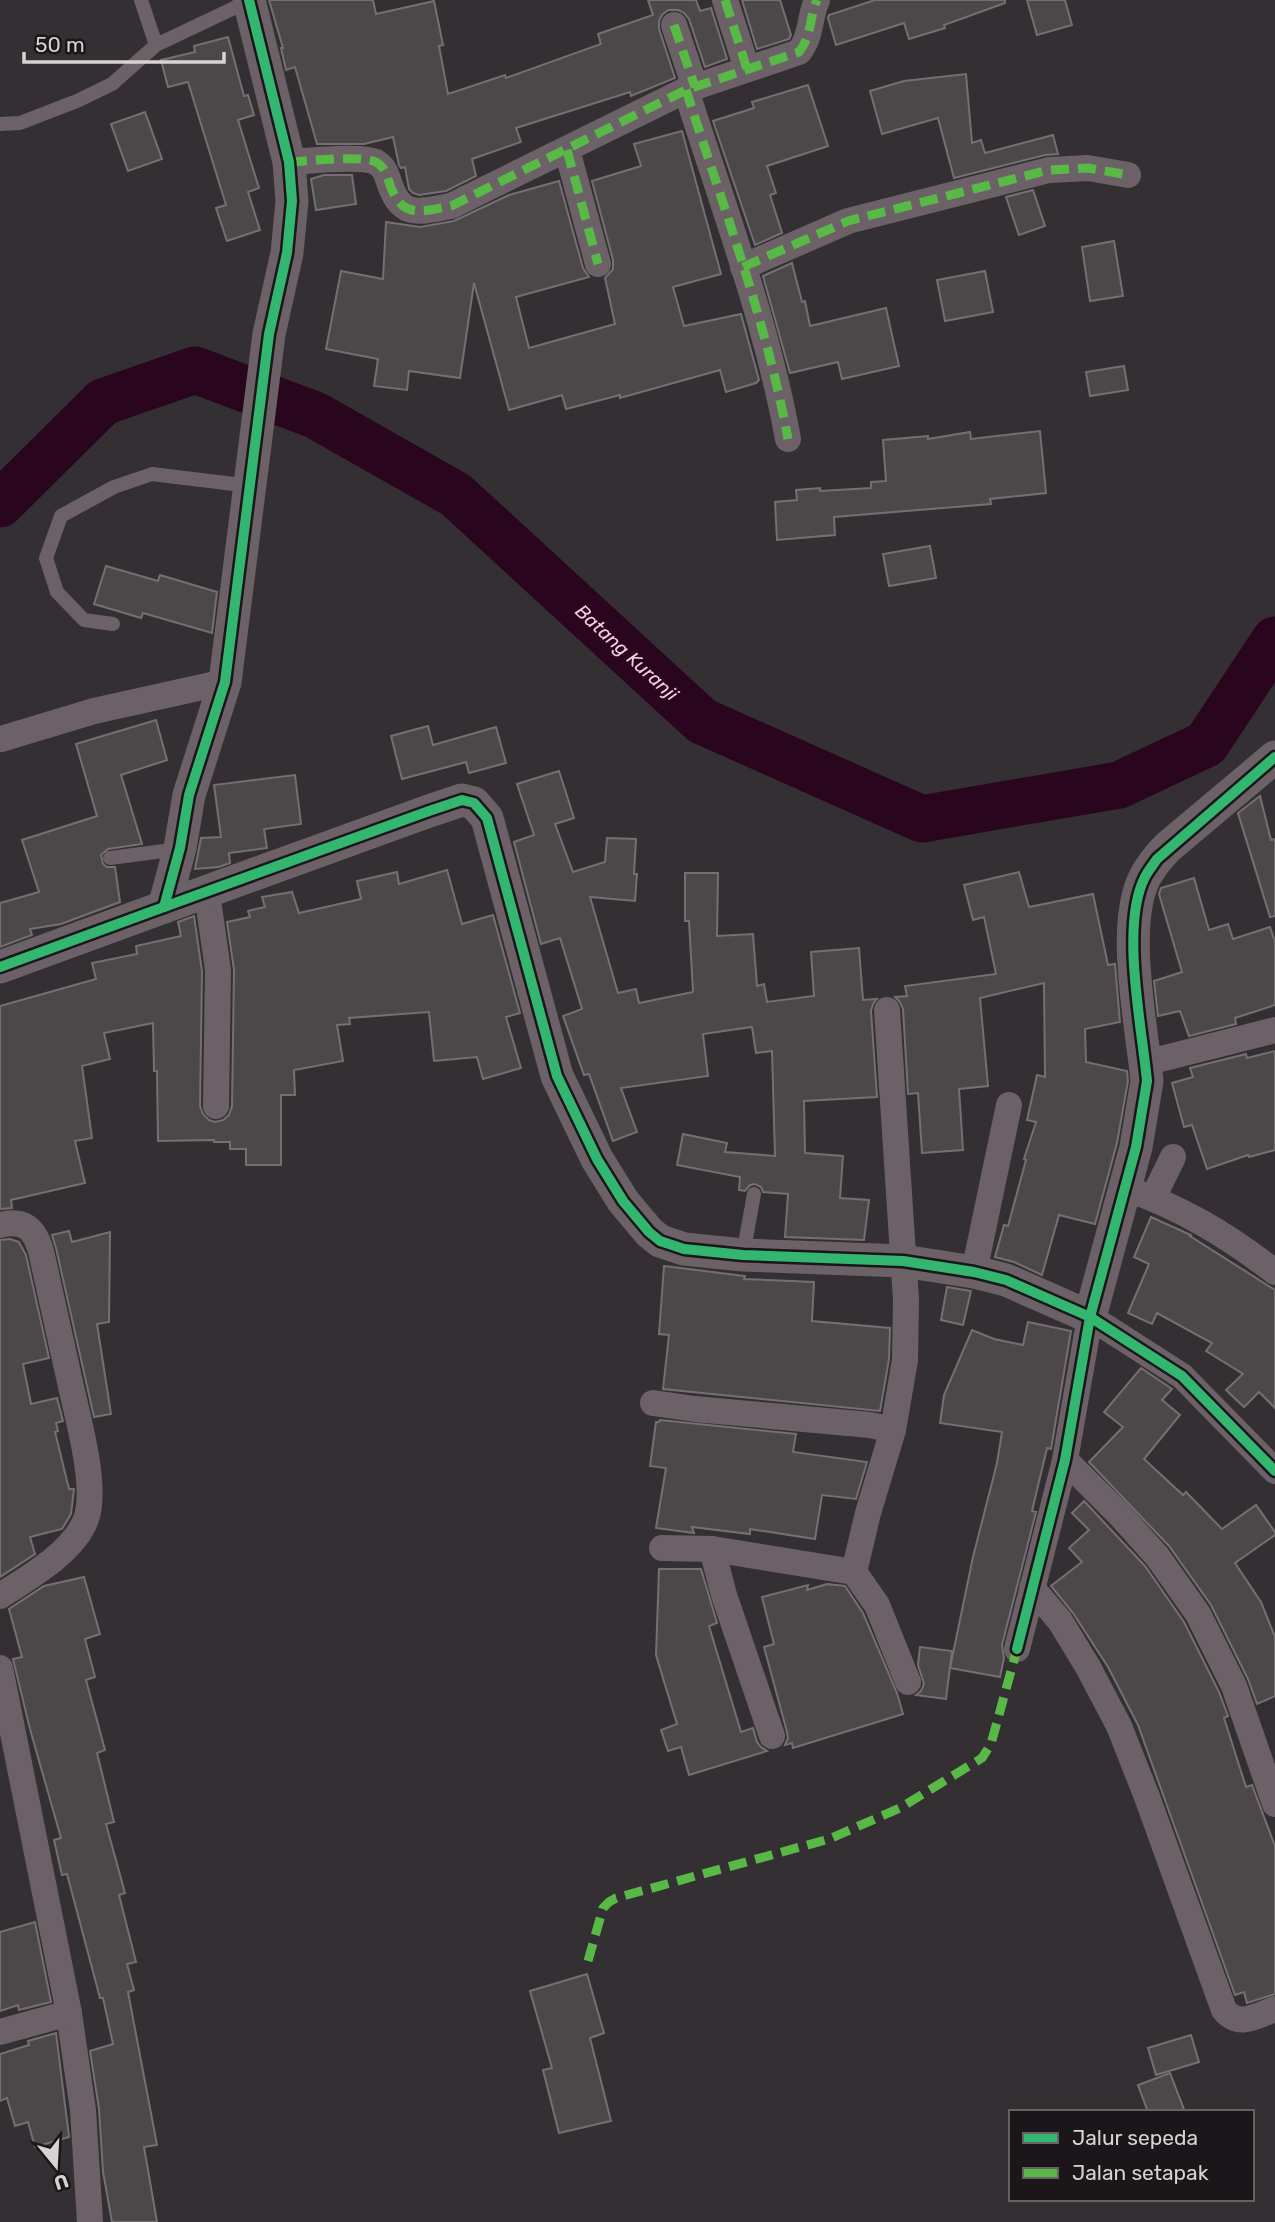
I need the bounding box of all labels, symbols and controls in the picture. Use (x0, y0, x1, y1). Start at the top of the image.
scale bar (24, 21, 224, 65)
text: 50 m (35, 32, 85, 57)
water label: Batang Kuranji (571, 600, 683, 706)
legend (1009, 2110, 1254, 2201)
text: Jalur sepeda (1072, 2125, 1198, 2150)
north arrow (21, 2131, 91, 2201)
text: Jalan setapak (1072, 2160, 1209, 2185)
text: U (51, 2169, 71, 2195)

